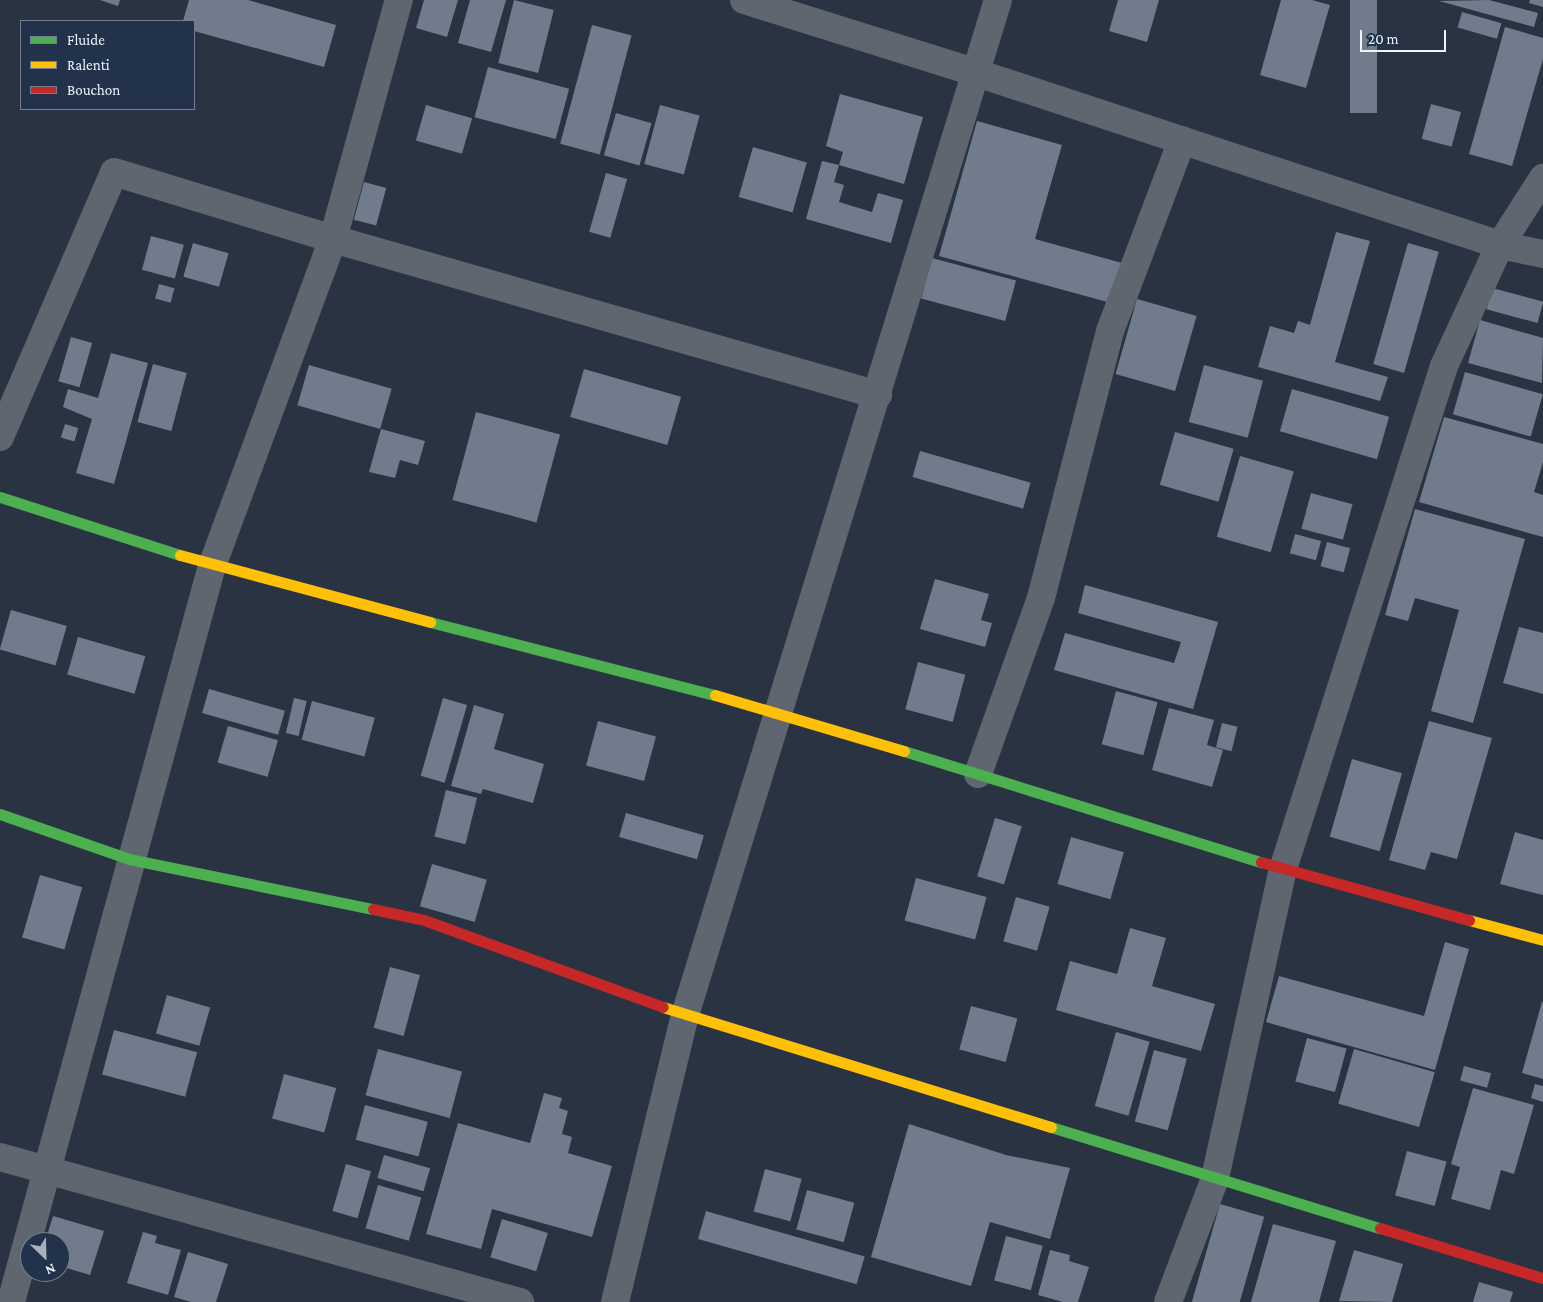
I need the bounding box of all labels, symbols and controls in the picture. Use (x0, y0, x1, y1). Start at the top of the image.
legend (20, 20, 195, 110)
scale bar (1363, 20, 1449, 52)
text: 20 m (1368, 31, 1399, 47)
text: Fluide (67, 32, 105, 48)
text: Ralenti (67, 57, 110, 73)
text: Bouchon (67, 82, 120, 98)
north arrow (20, 1232, 70, 1282)
text: N (43, 1261, 58, 1279)

